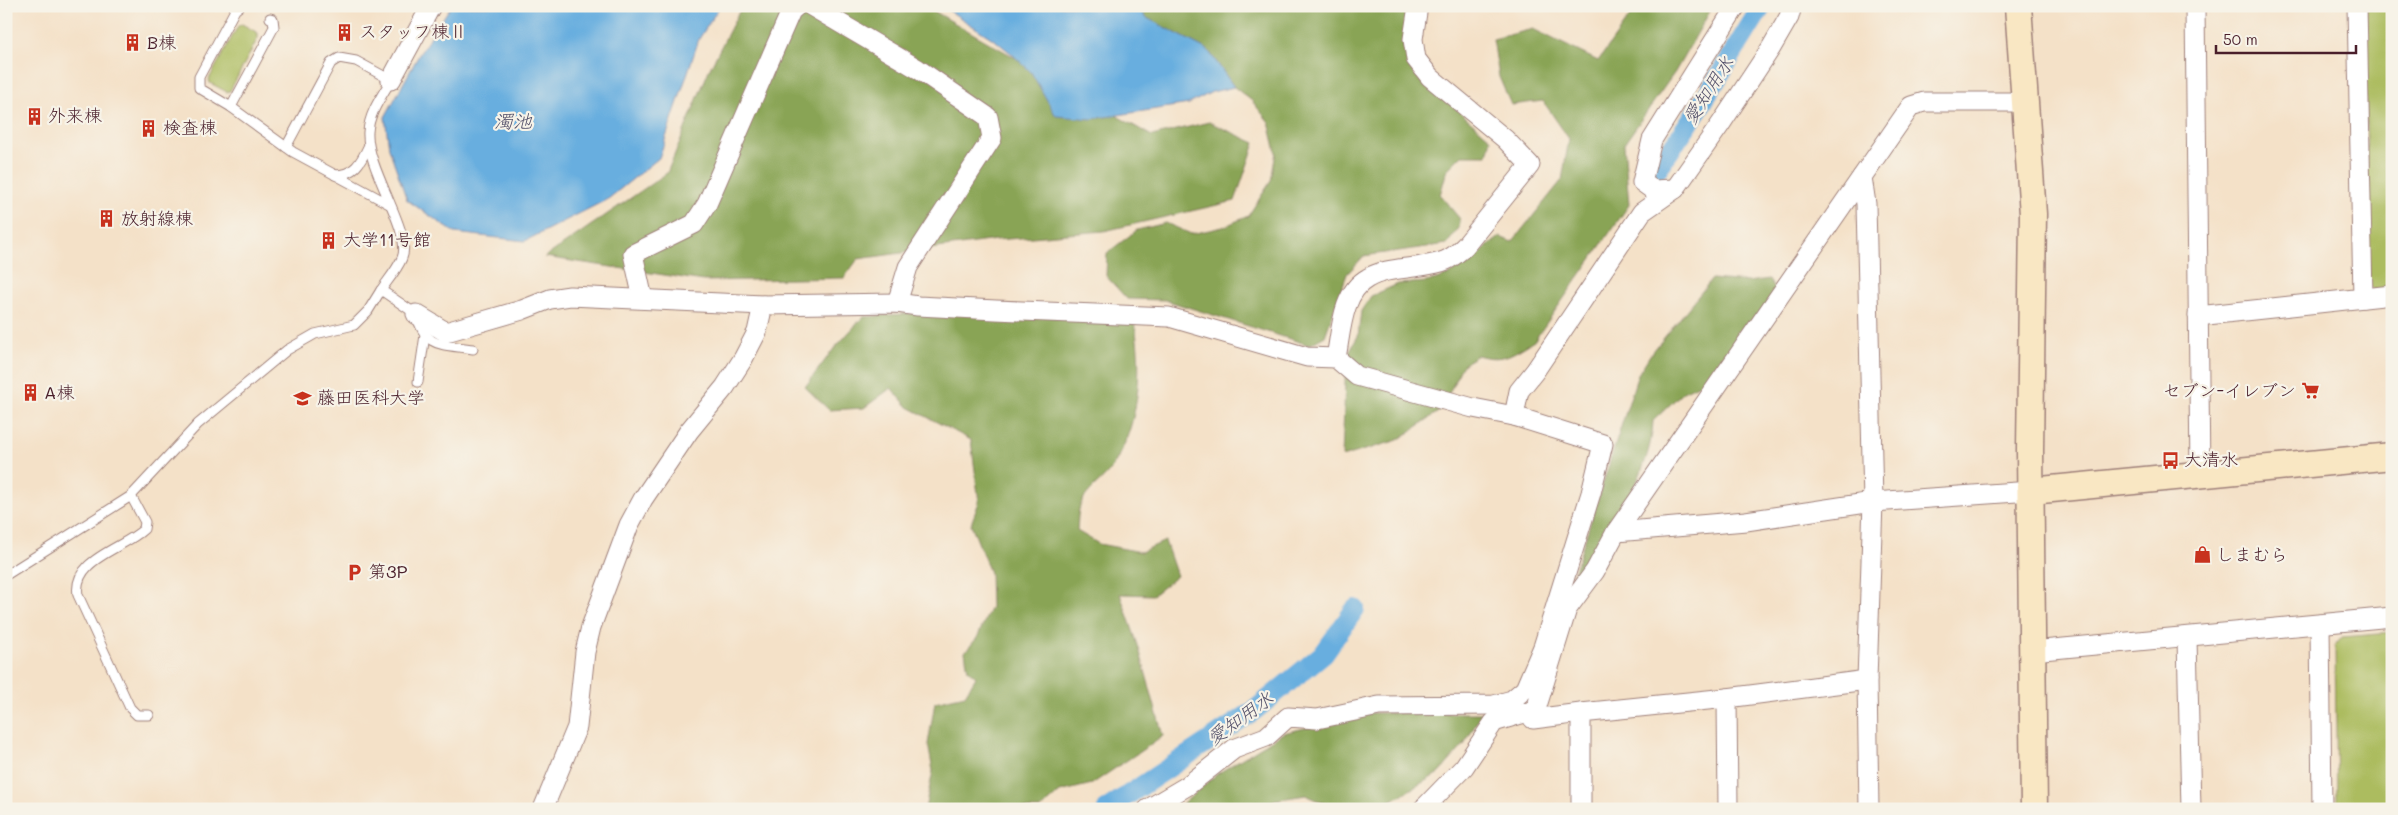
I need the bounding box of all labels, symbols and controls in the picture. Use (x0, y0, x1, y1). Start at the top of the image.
place label: スタッフ棟Ⅱ (359, 19, 467, 43)
building icon: スタッフ棟Ⅱ (335, 22, 355, 42)
scale bar (2216, 22, 2356, 54)
text: 50 m (2223, 29, 2258, 49)
place label: B棟 (147, 30, 176, 54)
building icon: B棟 (123, 33, 143, 53)
water label: 愛知用水 (1676, 51, 1739, 128)
place label: 外来棟 (48, 103, 102, 127)
building icon: 外来棟 (24, 106, 44, 126)
water label: 濁池 (494, 108, 533, 133)
place label: 検査棟 (163, 115, 217, 139)
building icon: 検査棟 (139, 118, 159, 138)
place label: 放射線棟 (121, 206, 193, 230)
building icon: 放射線棟 (97, 209, 117, 229)
place label: 大学11号館 (343, 227, 431, 251)
building icon: 大学11号館 (319, 230, 339, 250)
place label: セブン-イレブン (2162, 378, 2296, 402)
place label: A棟 (44, 380, 74, 404)
supermarket icon: セブン-イレブン (2300, 381, 2320, 401)
building icon: A棟 (20, 383, 40, 403)
place label: 藤田医科大学 (317, 385, 425, 409)
school or university icon: 藤田医科大学 (293, 388, 313, 408)
place label: 大清水 (2184, 447, 2238, 471)
bus stop icon: 大清水 (2160, 450, 2180, 470)
place label: しまむら (2216, 542, 2288, 566)
shop icon: しまむら (2192, 545, 2212, 565)
place label: 第3P (368, 559, 408, 583)
parking icon: 第3P (344, 562, 364, 582)
water label: 愛知用水 (1202, 685, 1278, 750)

